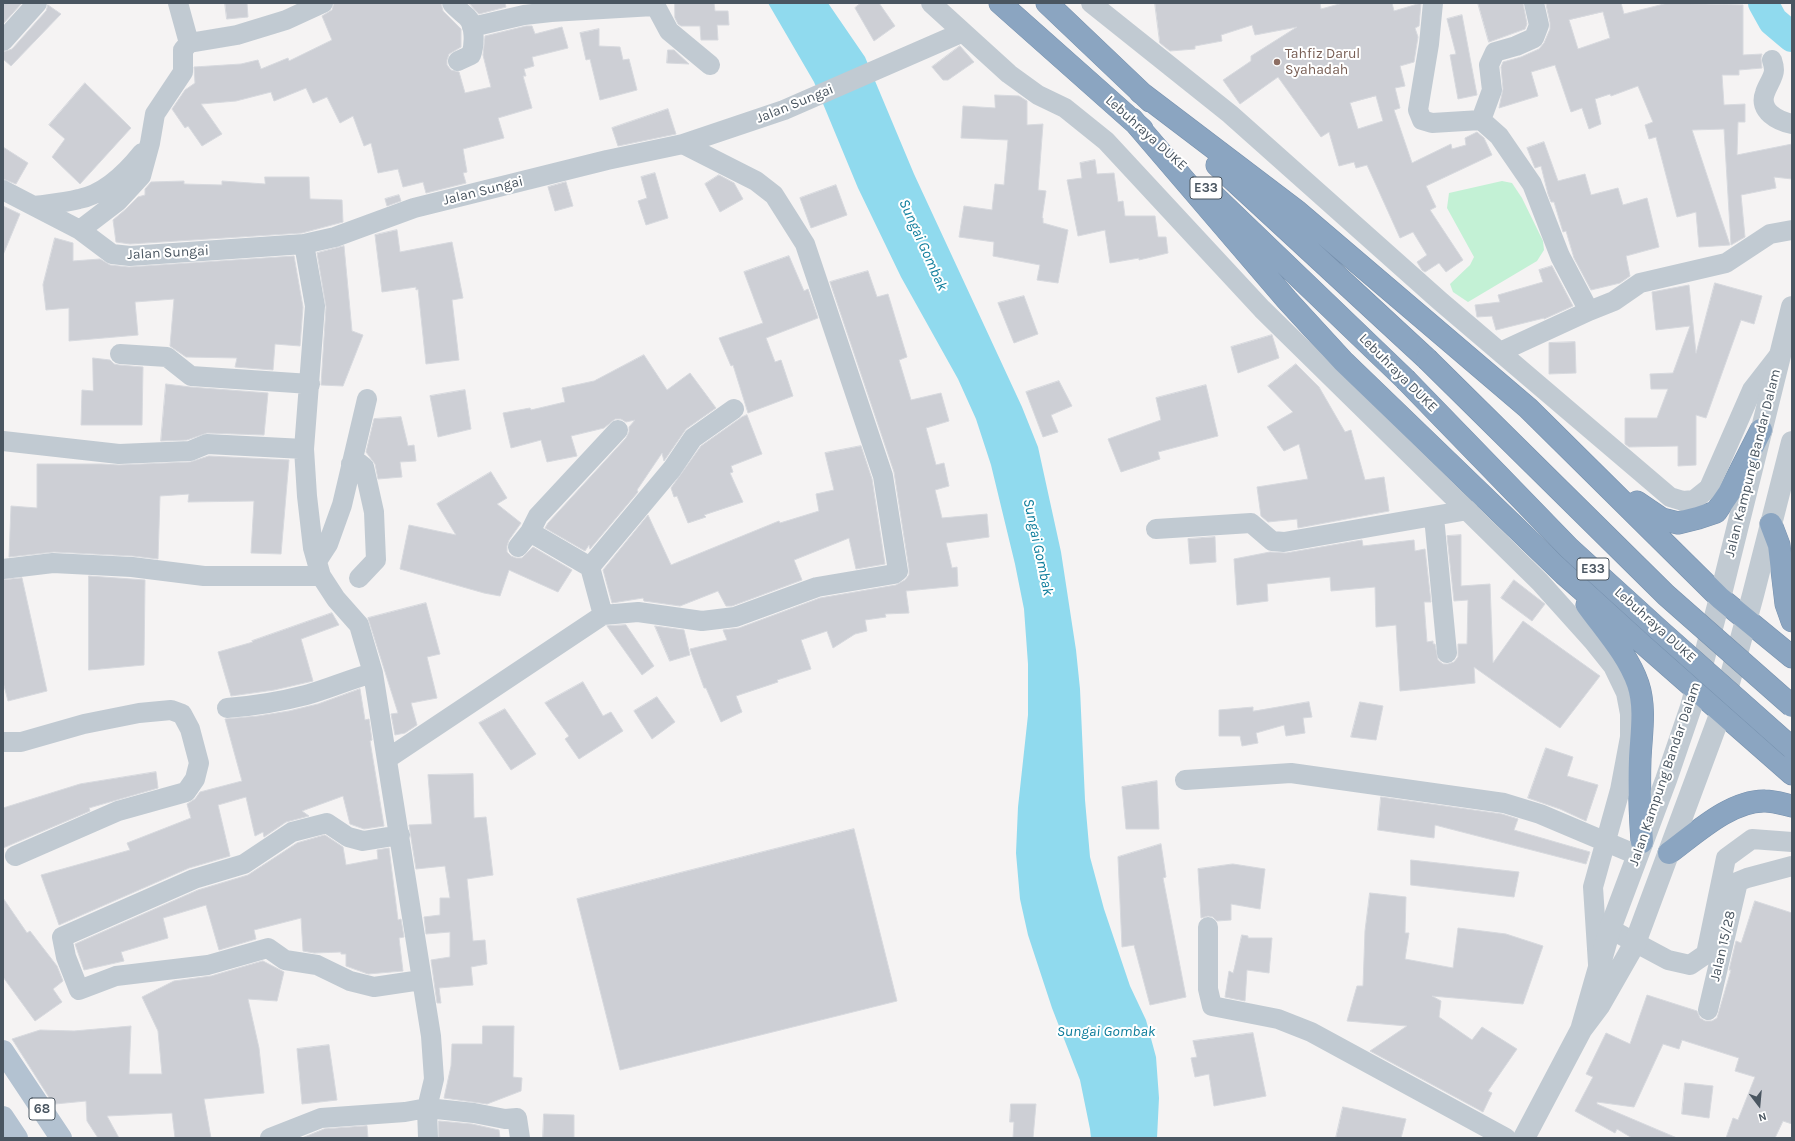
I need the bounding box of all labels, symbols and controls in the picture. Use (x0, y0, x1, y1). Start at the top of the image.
place label: Tahfiz Darul Syahadah (1285, 46, 1360, 78)
marker: Tahfiz Darul Syahadah (1272, 57, 1282, 67)
street label: Jalan Sungai (754, 81, 836, 127)
street label: Lebuhraya DUKE (1102, 92, 1190, 174)
street label: Jalan Sungai (441, 173, 525, 209)
road number: E33 (1190, 177, 1222, 199)
water label: Sungai Gombak (895, 196, 951, 294)
street label: Jalan Sungai (127, 242, 209, 264)
street label: Lebuhraya DUKE (1355, 330, 1441, 416)
street label: Jalan Kampung Bandar Dalam (1721, 367, 1785, 559)
water label: Sungai Gombak (1019, 497, 1057, 597)
road number: E33 (1577, 558, 1609, 580)
street label: Lebuhraya DUKE (1611, 584, 1699, 666)
street label: Jalan Kampung Bandar Dalam (1626, 680, 1704, 868)
street label: Jalan 15/28 (1707, 909, 1739, 983)
water label: Sungai Gombak (1057, 1023, 1155, 1041)
north arrow (1739, 1085, 1779, 1125)
road number: 68 (29, 1098, 55, 1120)
text: N (1757, 1110, 1768, 1124)

